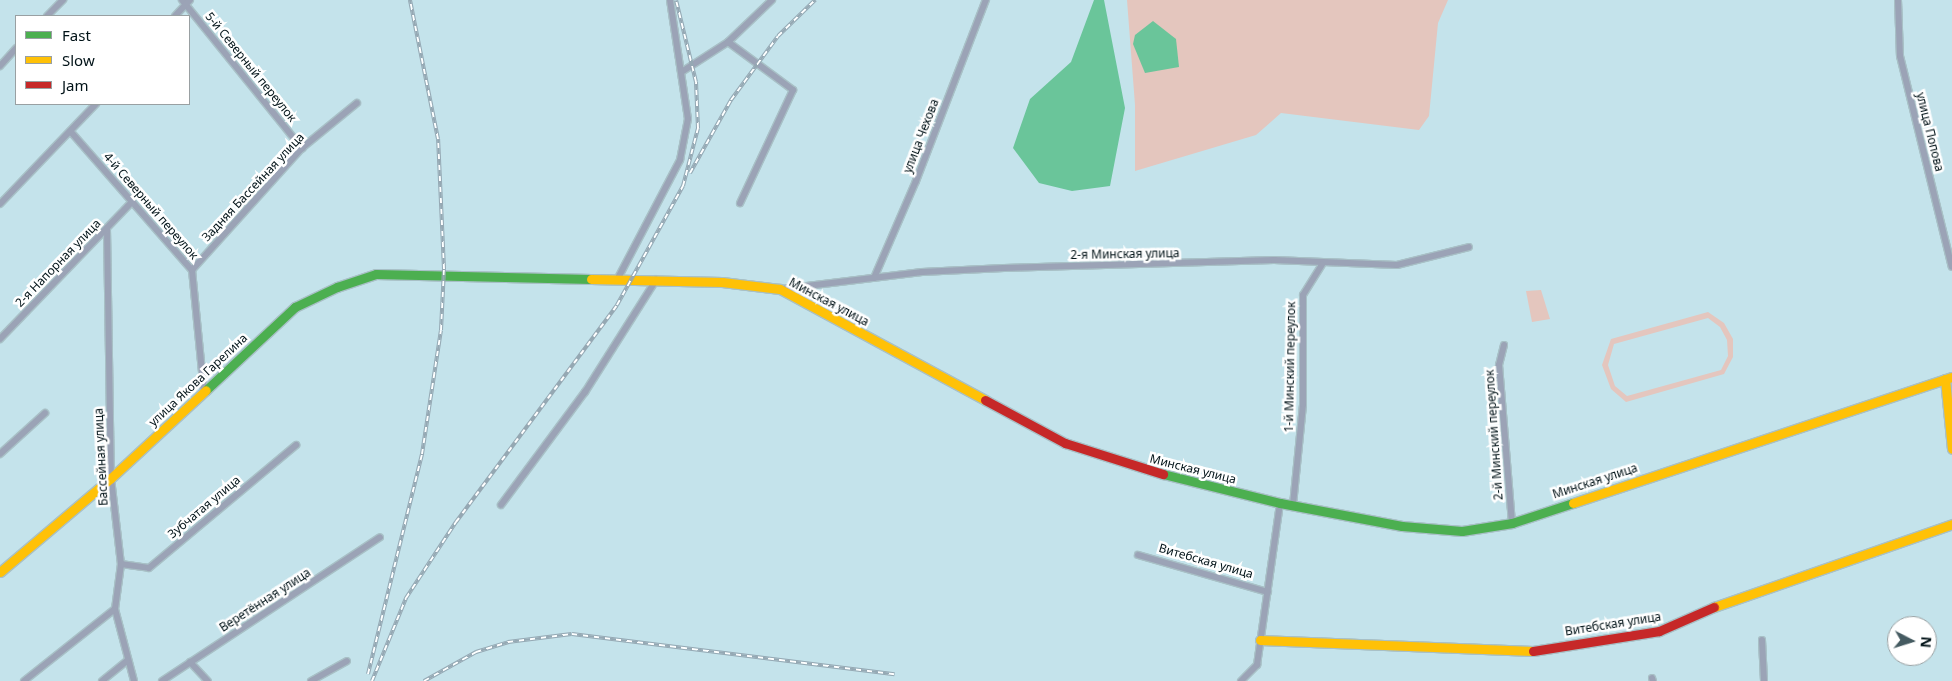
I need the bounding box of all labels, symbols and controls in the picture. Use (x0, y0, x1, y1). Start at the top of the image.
street label: 5-й Северный переулок (202, 9, 300, 125)
legend (15, 15, 190, 105)
text: Fast (62, 25, 91, 45)
text: Slow (62, 50, 95, 70)
text: Jam (62, 75, 89, 95)
street label: улица Попова (1913, 91, 1947, 173)
street label: улица Чехова (900, 97, 942, 175)
street label: Задняя Бассейная улица (199, 130, 307, 244)
street label: 4-й Северный переулок (101, 150, 201, 262)
street label: 2-я Напорная улица (12, 216, 104, 310)
street label: 2-я Минская улица (1070, 246, 1180, 262)
street label: Минская улица (787, 275, 871, 329)
street label: 1-й Минский переулок (1282, 301, 1298, 433)
street label: улица Якова Гарелина (146, 331, 250, 429)
street label: 2-й Минский переулок (1482, 369, 1506, 501)
street label: Бассейная улица (91, 408, 111, 506)
street label: Минская улица (1148, 451, 1238, 487)
street label: Минская улица (1551, 460, 1639, 502)
street label: Зубчатая улица (165, 473, 243, 541)
street label: Витебская улица (1157, 541, 1255, 581)
street label: Веретённая улица (217, 565, 313, 635)
street label: Витебская улица (1564, 609, 1662, 639)
north arrow (1887, 616, 1937, 666)
text: N (1916, 636, 1936, 649)

